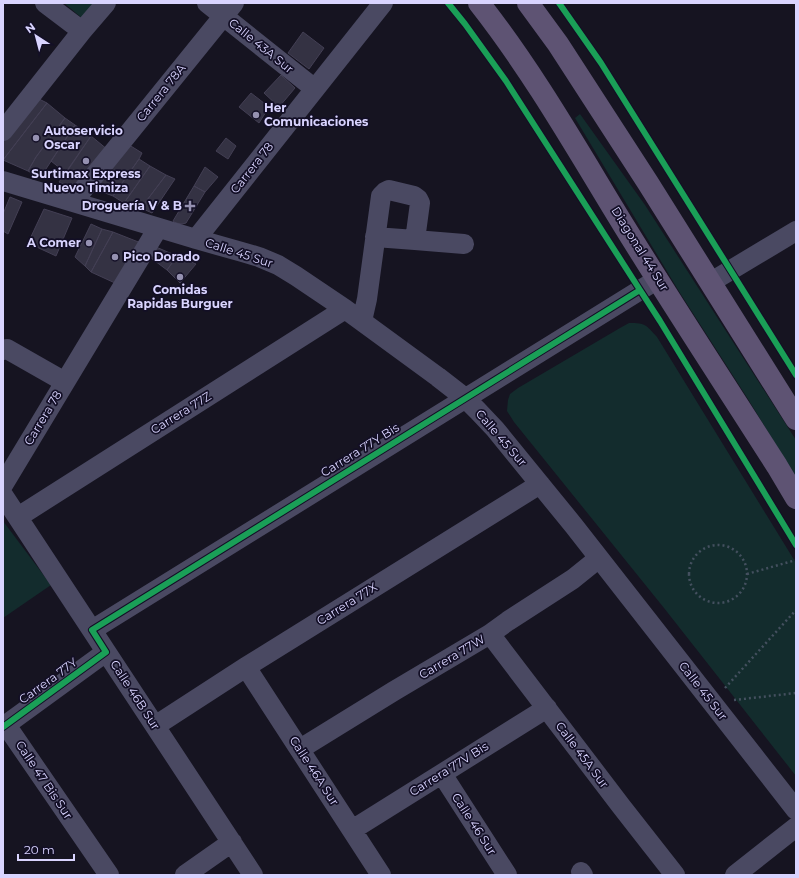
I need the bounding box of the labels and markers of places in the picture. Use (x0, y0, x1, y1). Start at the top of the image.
place label: Her Comunicaciones (264, 100, 369, 129)
marker: Her Comunicaciones (251, 110, 261, 120)
place label: Autoservicio Oscar (43, 123, 123, 152)
marker: Autoservicio Oscar (31, 133, 41, 143)
marker: Surtimax Express Nuevo Timiza (81, 156, 91, 166)
place label: Surtimax Express Nuevo Timiza (31, 166, 141, 195)
place label: Droguería V & B (82, 198, 182, 213)
marker: Droguería V & B (185, 201, 195, 211)
place label: A Comer (26, 235, 81, 250)
marker: A Comer (84, 238, 94, 248)
place label: Pico Dorado (123, 249, 200, 264)
marker: Pico Dorado (110, 252, 120, 262)
marker: Comidas Rapidas Burguer (175, 272, 185, 282)
place label: Comidas Rapidas Burguer (127, 282, 233, 311)

